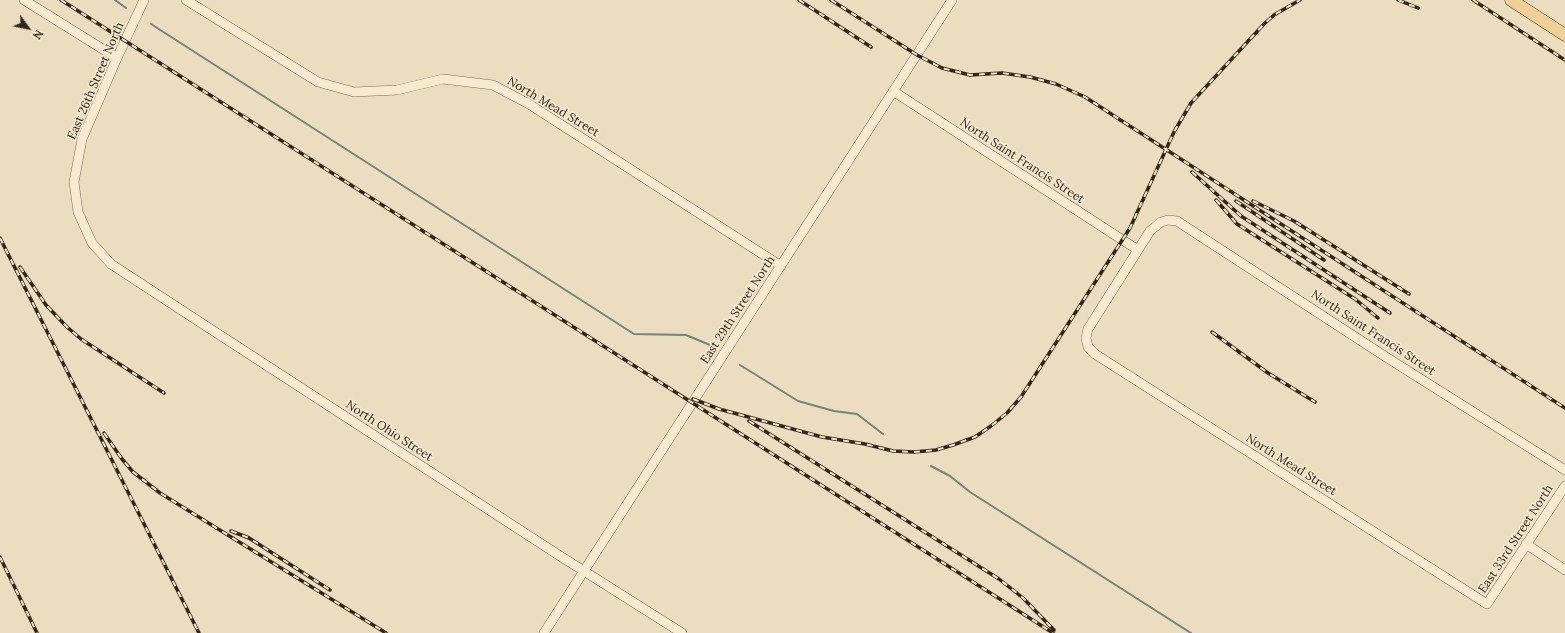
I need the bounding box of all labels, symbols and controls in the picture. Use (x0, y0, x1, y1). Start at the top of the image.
north arrow (8, 8, 48, 48)
street label: East 26th Street North (65, 20, 127, 142)
text: N (30, 27, 46, 42)
street label: North Mead Street (505, 74, 601, 140)
street label: North Saint Francis Street (957, 115, 1087, 207)
street label: East 29th Street North (698, 253, 778, 367)
street label: North Saint Francis Street (1308, 287, 1438, 379)
street label: North Ohio Street (343, 398, 435, 464)
street label: North Mead Street (1243, 431, 1339, 499)
street label: East 33rd Street North (1476, 482, 1556, 596)

